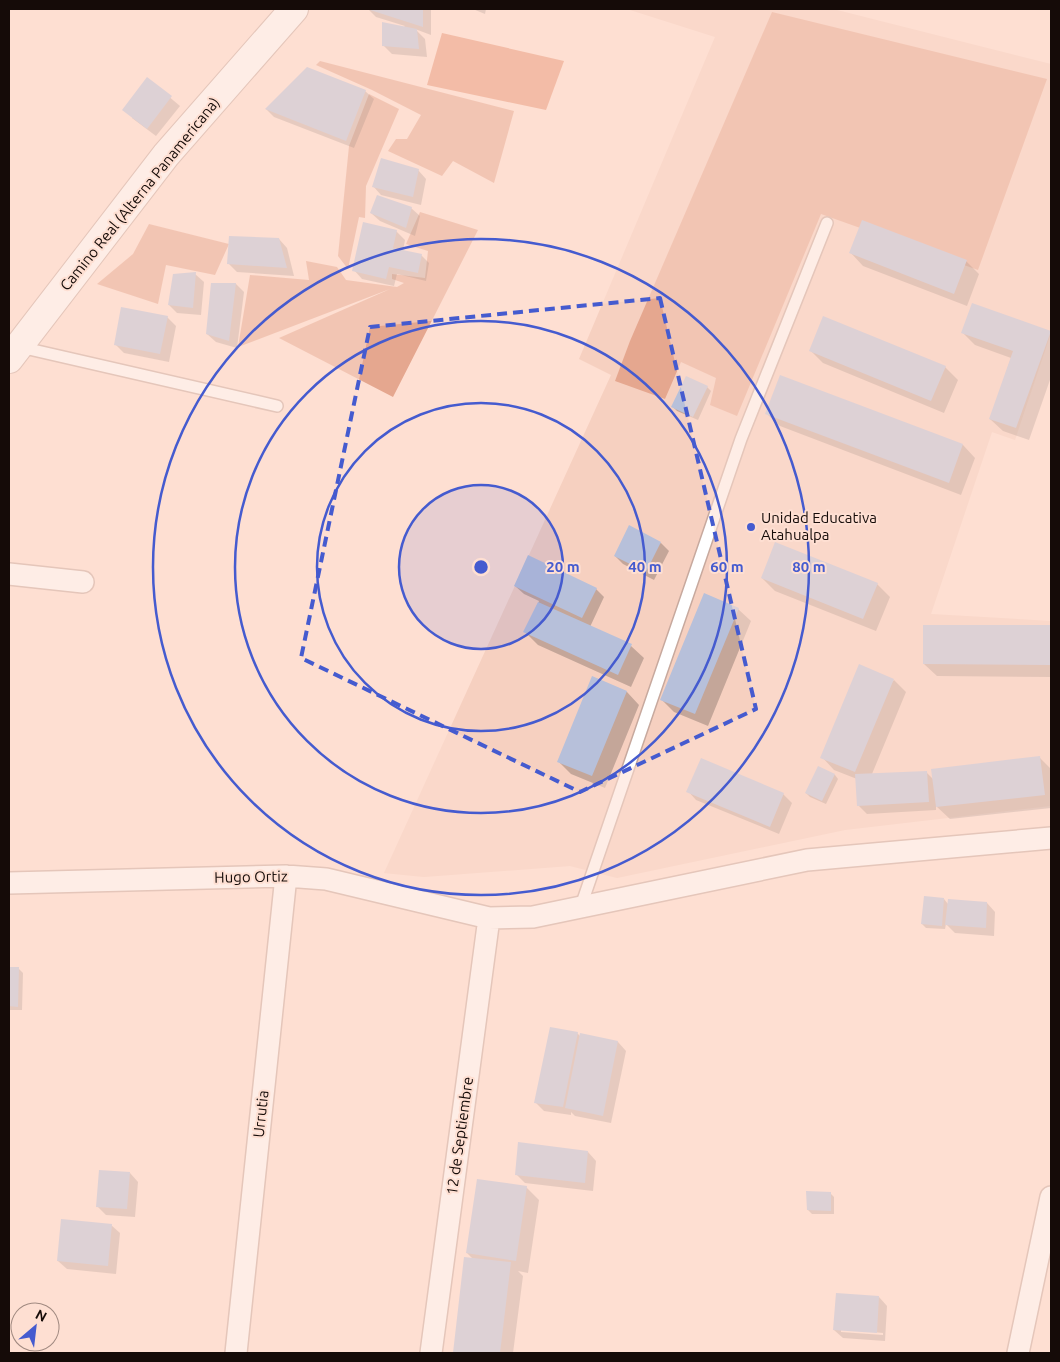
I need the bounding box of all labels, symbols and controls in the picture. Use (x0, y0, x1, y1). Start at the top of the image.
street label: Camino Real (Alterna Panamericana) (56, 94, 223, 294)
place label: Unidad Educativa Atahualpa (761, 509, 877, 543)
marker: Unidad Educativa Atahualpa (745, 521, 757, 533)
centre of rings (472, 558, 490, 576)
text: 20 m (546, 558, 580, 575)
text: 40 m (628, 558, 662, 575)
text: 60 m (710, 558, 744, 575)
text: 80 m (792, 558, 826, 575)
street label: Hugo Ortiz (214, 867, 288, 886)
street label: 12 de Septiembre (443, 1076, 476, 1196)
street label: Urrutia (250, 1089, 271, 1138)
north arrow (10, 1302, 60, 1352)
text: N (33, 1306, 49, 1325)

